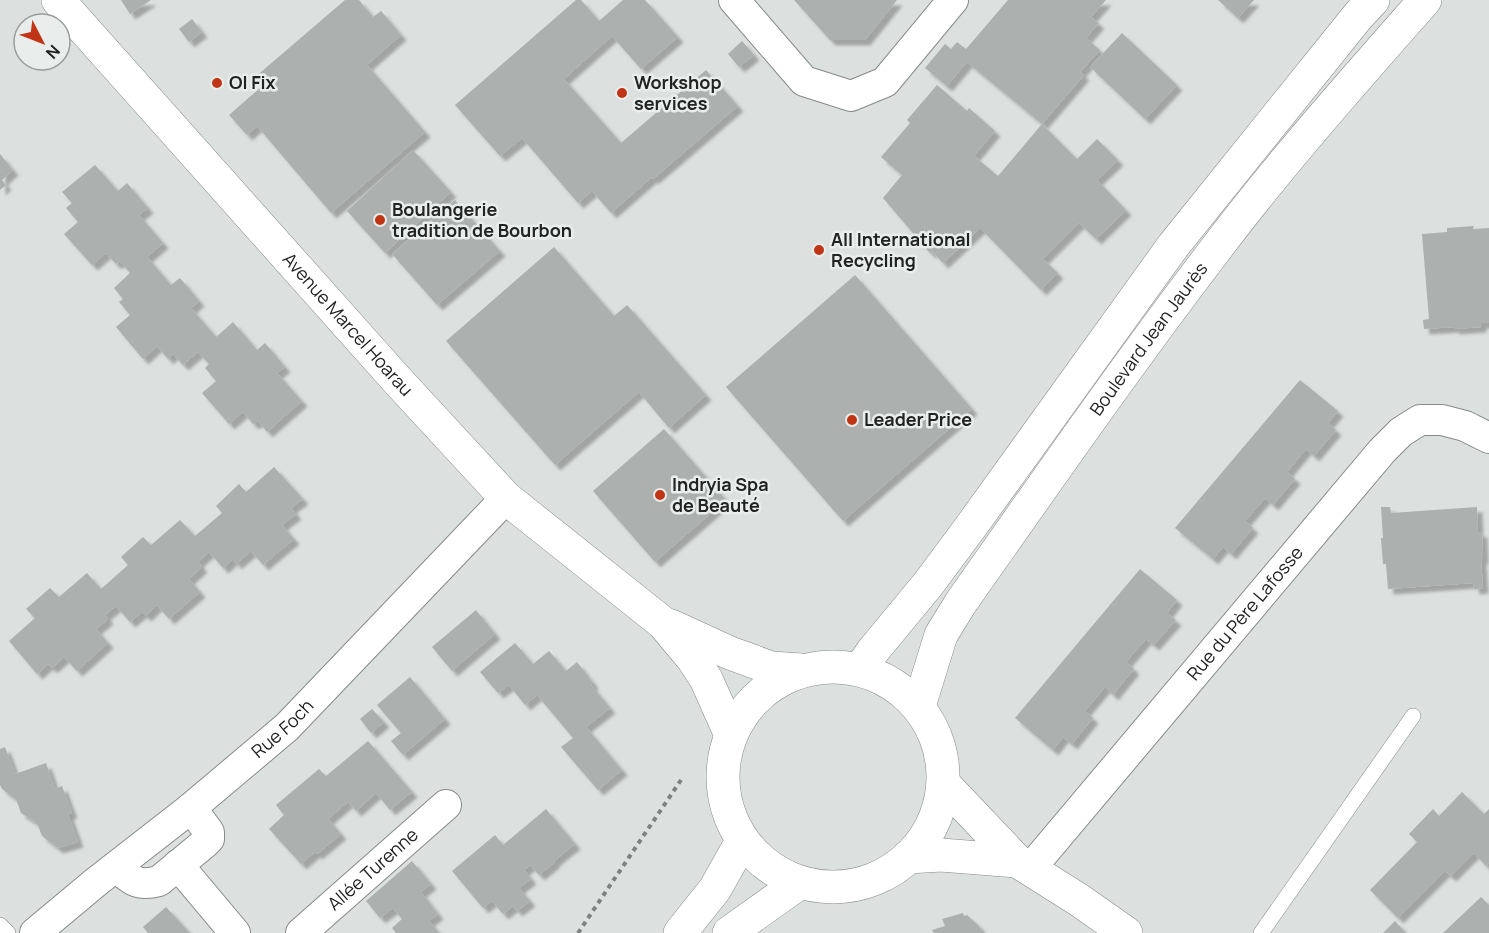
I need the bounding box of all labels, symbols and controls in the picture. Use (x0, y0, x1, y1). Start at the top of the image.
north arrow (12, 12, 72, 72)
text: N (41, 40, 65, 64)
place label: OI Fix (229, 70, 276, 94)
place label: Workshop services (634, 70, 722, 115)
marker: OI Fix (210, 76, 224, 90)
marker: Workshop services (615, 86, 629, 100)
place label: Boulangerie tradition de Bourbon (392, 197, 572, 242)
marker: Boulangerie tradition de Bourbon (373, 213, 387, 227)
place label: All International Recycling (831, 227, 971, 272)
marker: All International Recycling (812, 243, 826, 257)
street label: Avenue Marcel Hoarau (278, 247, 419, 401)
street label: Boulevard Jean Jaurès (1084, 257, 1212, 420)
place label: Leader Price (864, 407, 972, 431)
marker: Leader Price (845, 413, 859, 427)
place label: Indryia Spa de Beauté (672, 472, 769, 517)
marker: Indryia Spa de Beauté (653, 488, 667, 502)
street label: Rue du Père Lafosse (1181, 541, 1308, 685)
street label: Rue Foch (246, 694, 318, 763)
street label: Allée Turenne (322, 822, 423, 915)

